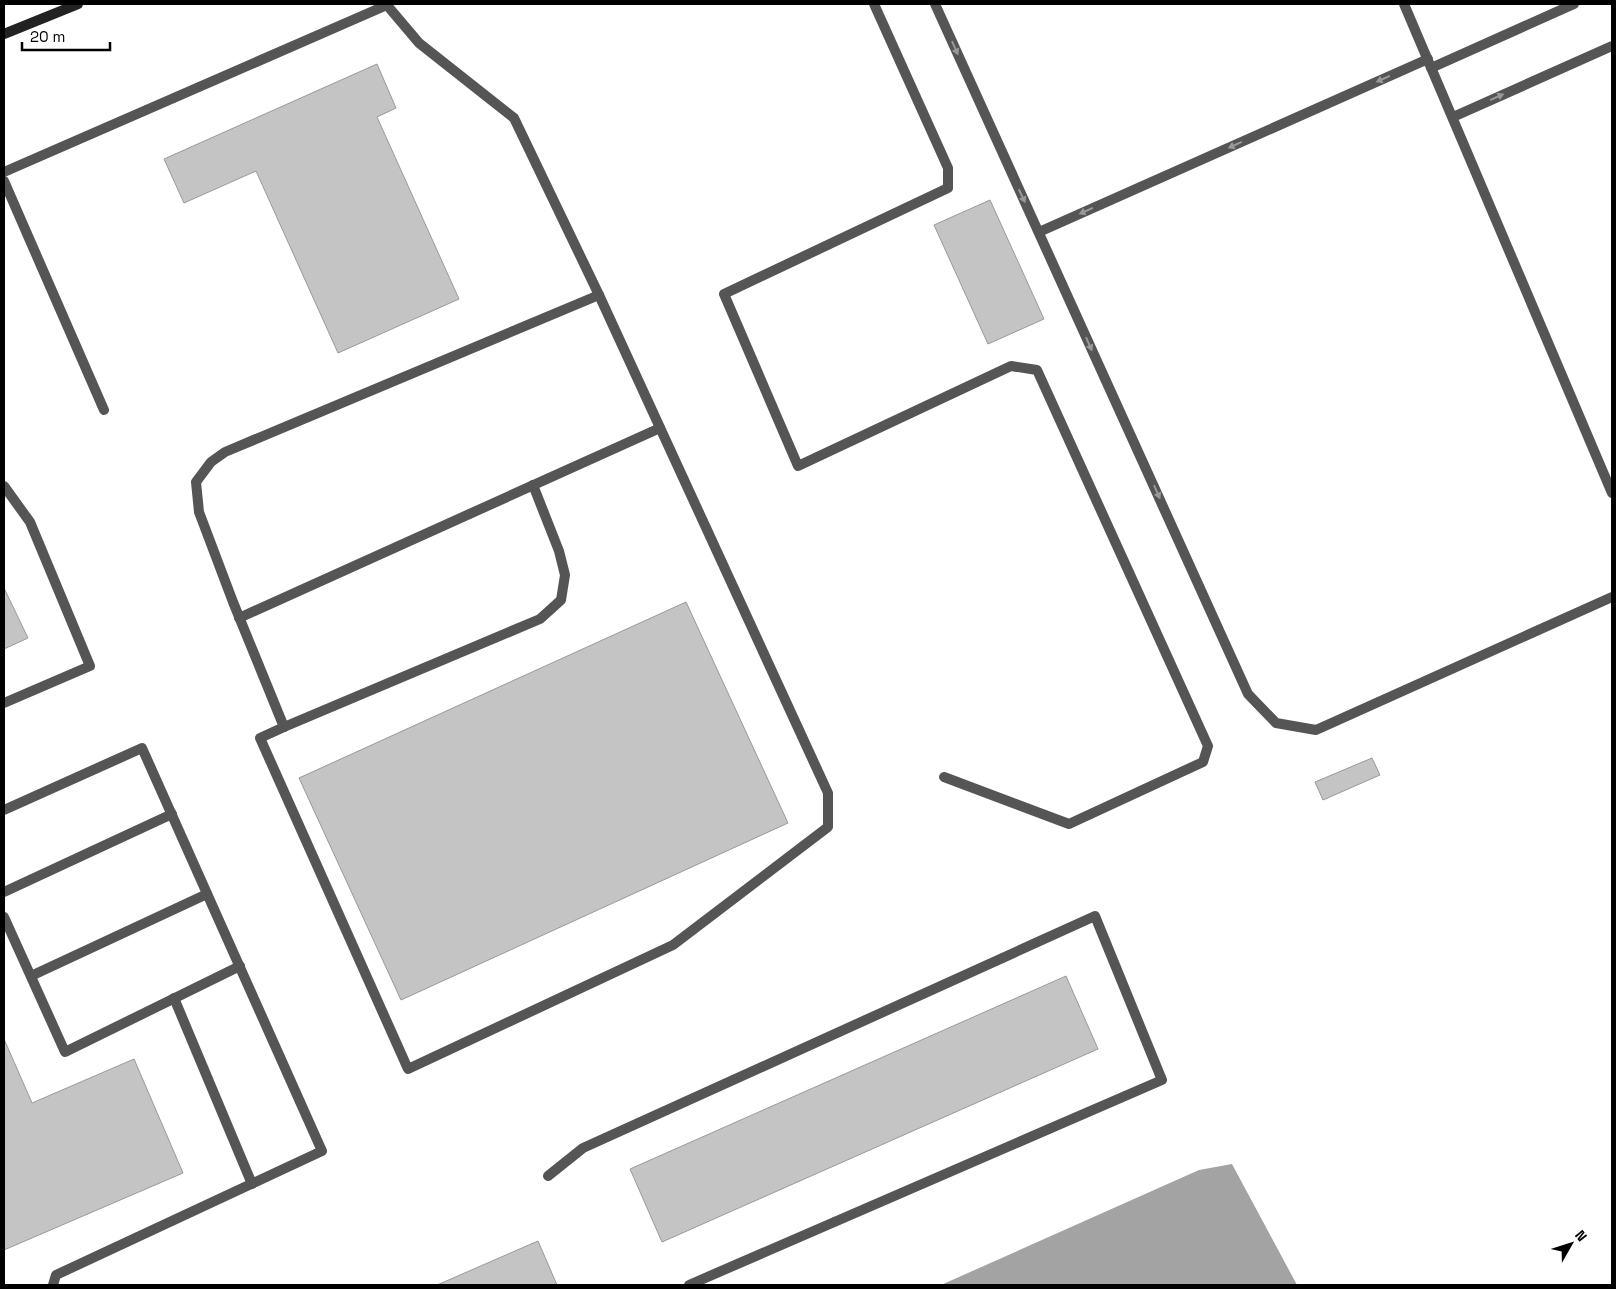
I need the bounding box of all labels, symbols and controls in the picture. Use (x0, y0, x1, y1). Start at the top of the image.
scale bar (22, 20, 110, 52)
text: 20 m (30, 27, 65, 46)
one-way arrow (951, 41, 959, 55)
one-way arrow (1376, 75, 1390, 83)
one-way arrow (1490, 93, 1504, 101)
one-way arrow (1228, 141, 1242, 149)
one-way arrow (1019, 189, 1027, 203)
one-way arrow (1079, 207, 1093, 215)
one-way arrow (1086, 337, 1094, 351)
one-way arrow (1153, 485, 1161, 499)
north arrow (1546, 1219, 1596, 1269)
text: N (1571, 1227, 1591, 1245)

